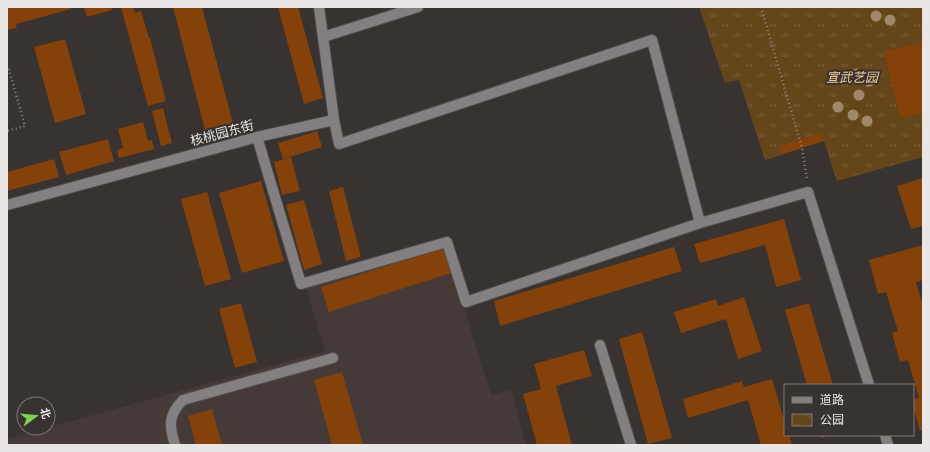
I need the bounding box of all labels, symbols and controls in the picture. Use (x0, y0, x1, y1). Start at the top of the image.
park label: 宣武艺园 (826, 69, 880, 86)
street label: 核桃园东街 (188, 116, 256, 150)
legend (784, 384, 914, 436)
text: 道路 (820, 392, 844, 407)
north arrow (16, 396, 56, 436)
text: 北 (37, 406, 54, 420)
text: 公园 (820, 412, 844, 427)

